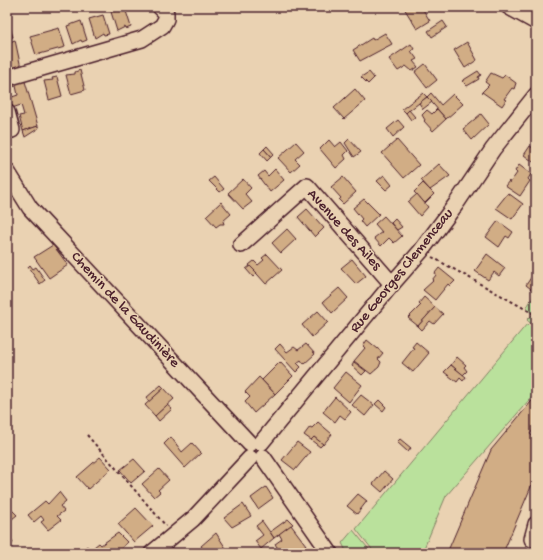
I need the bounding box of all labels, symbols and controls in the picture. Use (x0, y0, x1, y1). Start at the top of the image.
street label: Avenue des Ailes (303, 186, 385, 275)
street label: Rue Georges Clemenceau (346, 205, 458, 337)
street label: Chemin de la Gaudinière (67, 248, 184, 372)

